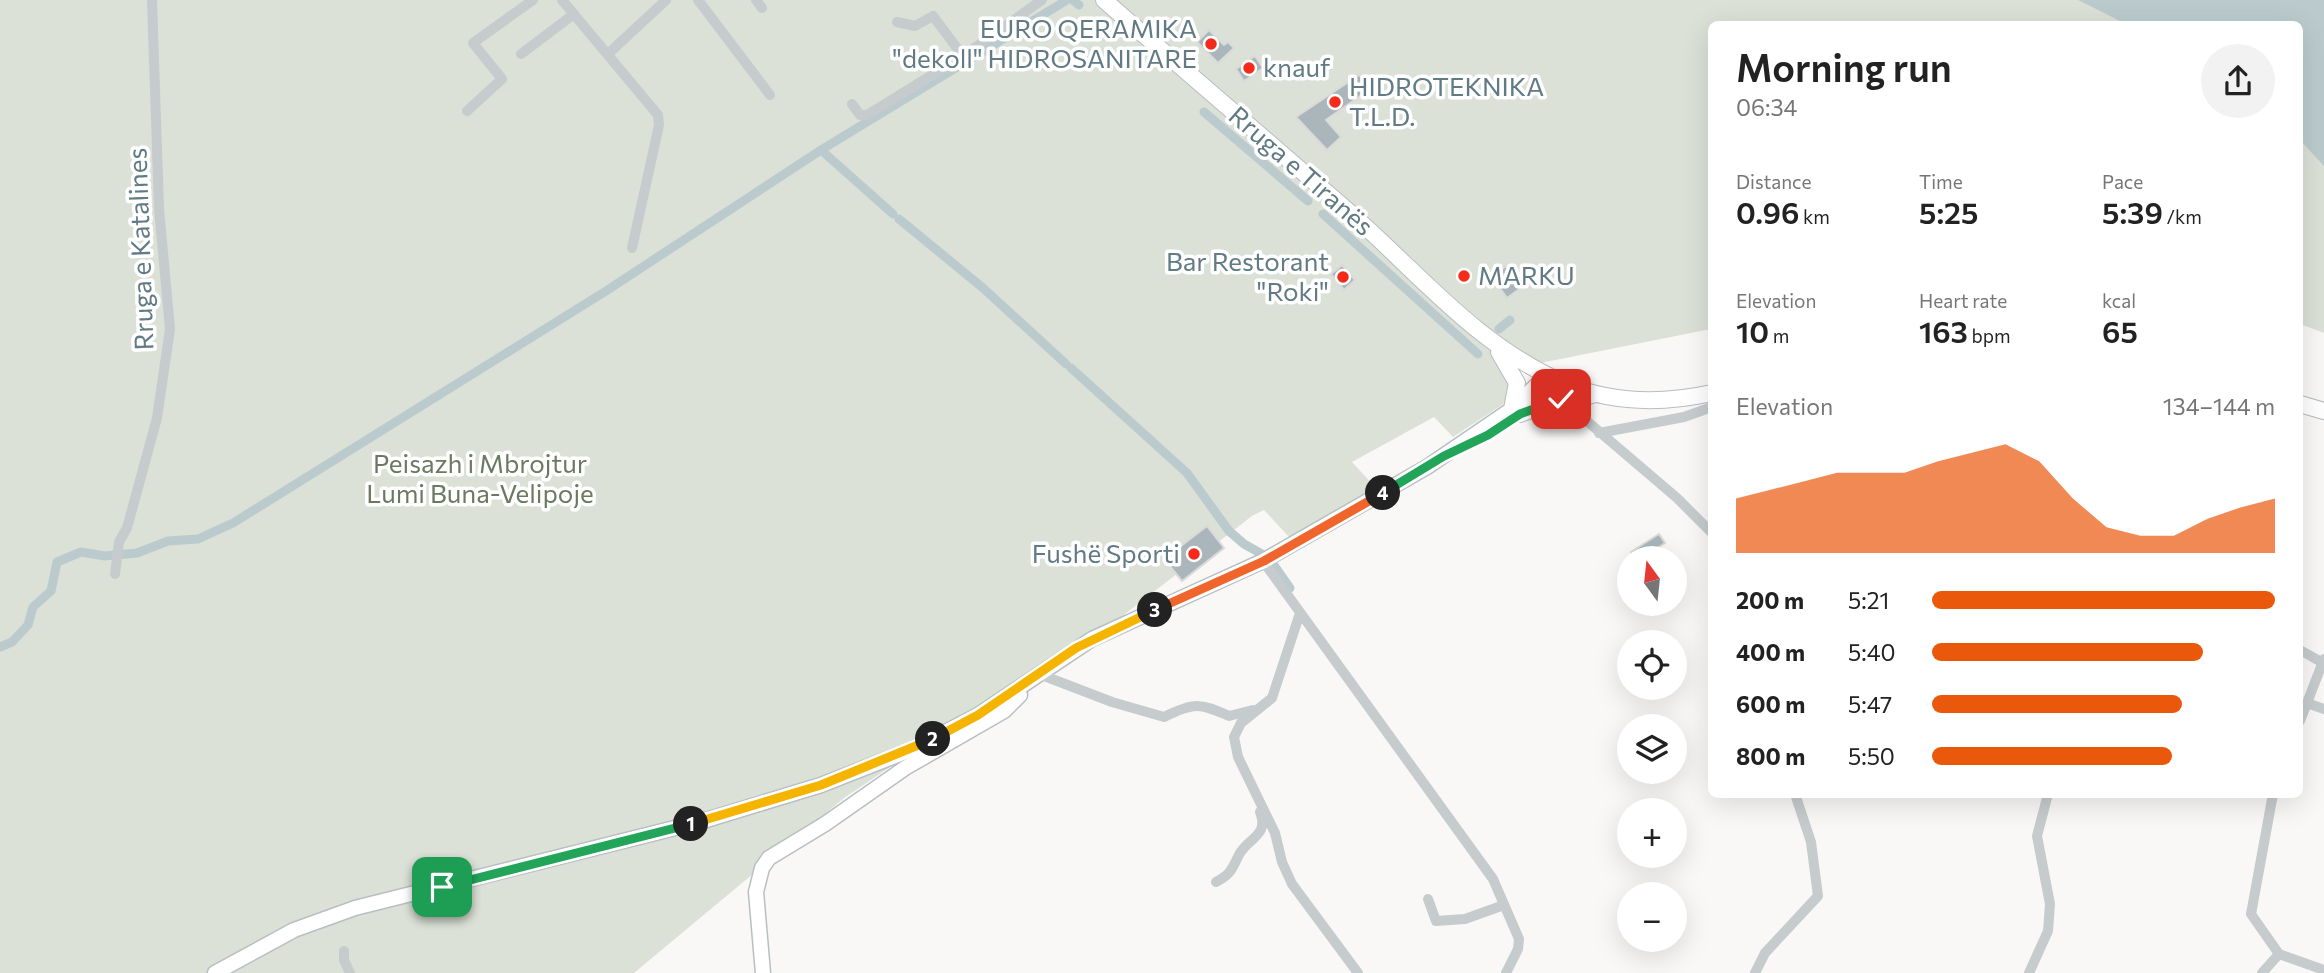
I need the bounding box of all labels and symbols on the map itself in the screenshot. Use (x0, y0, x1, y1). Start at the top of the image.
place label: EURO QERAMIKA "dekoll" HIDROSANITARE (892, 12, 1197, 73)
marker: EURO QERAMIKA "dekoll" HIDROSANITARE (1203, 36, 1219, 52)
place label: knauf (1263, 51, 1331, 82)
marker: knauf (1241, 60, 1257, 76)
place label: HIDROTEKNIKA T.L.D. (1349, 70, 1544, 131)
marker: HIDROTEKNIKA T.L.D. (1327, 94, 1343, 110)
street label: Rruga e Tiranës (1224, 99, 1380, 241)
street label: Rruga e Katalines (120, 147, 159, 351)
place label: Bar Restorant "Roki" (1166, 245, 1329, 306)
place label: MARKU (1478, 259, 1575, 290)
marker: MARKU (1456, 268, 1472, 284)
marker: Bar Restorant "Roki" (1335, 269, 1351, 285)
pin (1531, 369, 1591, 429)
park label: Peisazh i Mbrojtur Lumi Buna-Velipoje (366, 447, 594, 508)
pin: 4 (1366, 476, 1400, 510)
place label: Fushë Sporti (1032, 537, 1180, 568)
marker: Fushë Sporti (1186, 546, 1202, 562)
north arrow (1617, 546, 1687, 616)
pin: 3 (1138, 592, 1172, 628)
pin: 2 (916, 722, 950, 756)
pin: 1 (674, 806, 708, 842)
pin (412, 857, 472, 917)

